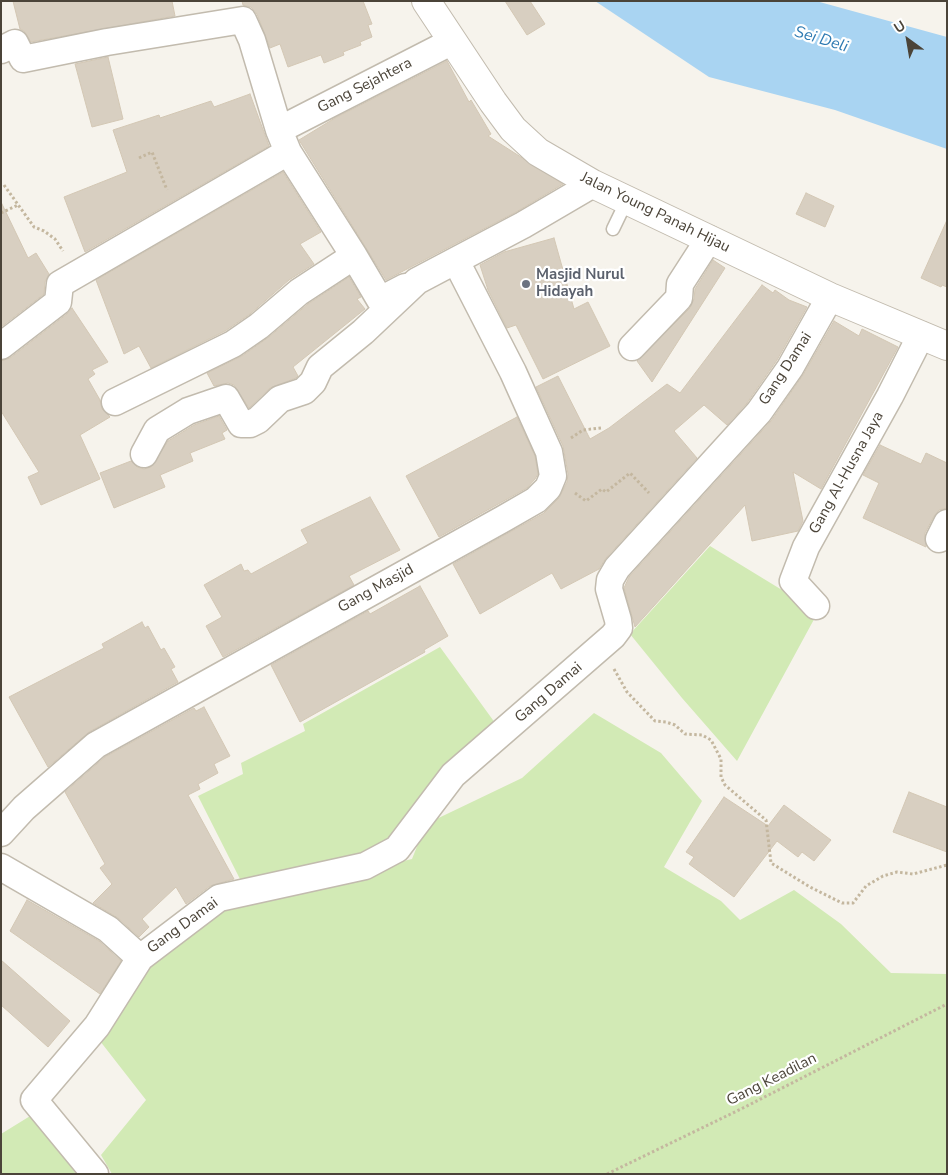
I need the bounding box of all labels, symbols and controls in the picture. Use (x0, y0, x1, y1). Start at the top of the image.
north arrow (883, 15, 933, 65)
text: U (890, 16, 909, 38)
water label: Sei Deli (792, 23, 850, 57)
street label: Gang Sejahtera (315, 54, 415, 118)
street label: Jalan Young Panah Hijau (577, 169, 733, 257)
place label: Masjid Nurul Hidayah (536, 266, 625, 301)
marker: Masjid Nurul Hidayah (520, 278, 532, 290)
street label: Gang Damai (756, 329, 816, 409)
street label: Gang Al-Husna Jaya (806, 409, 888, 537)
street label: Gang Masjid (335, 561, 417, 617)
street label: Gang Damai (512, 659, 586, 727)
street label: Gang Damai (144, 894, 222, 958)
street label: Gang Keadilan (724, 1050, 820, 1110)

